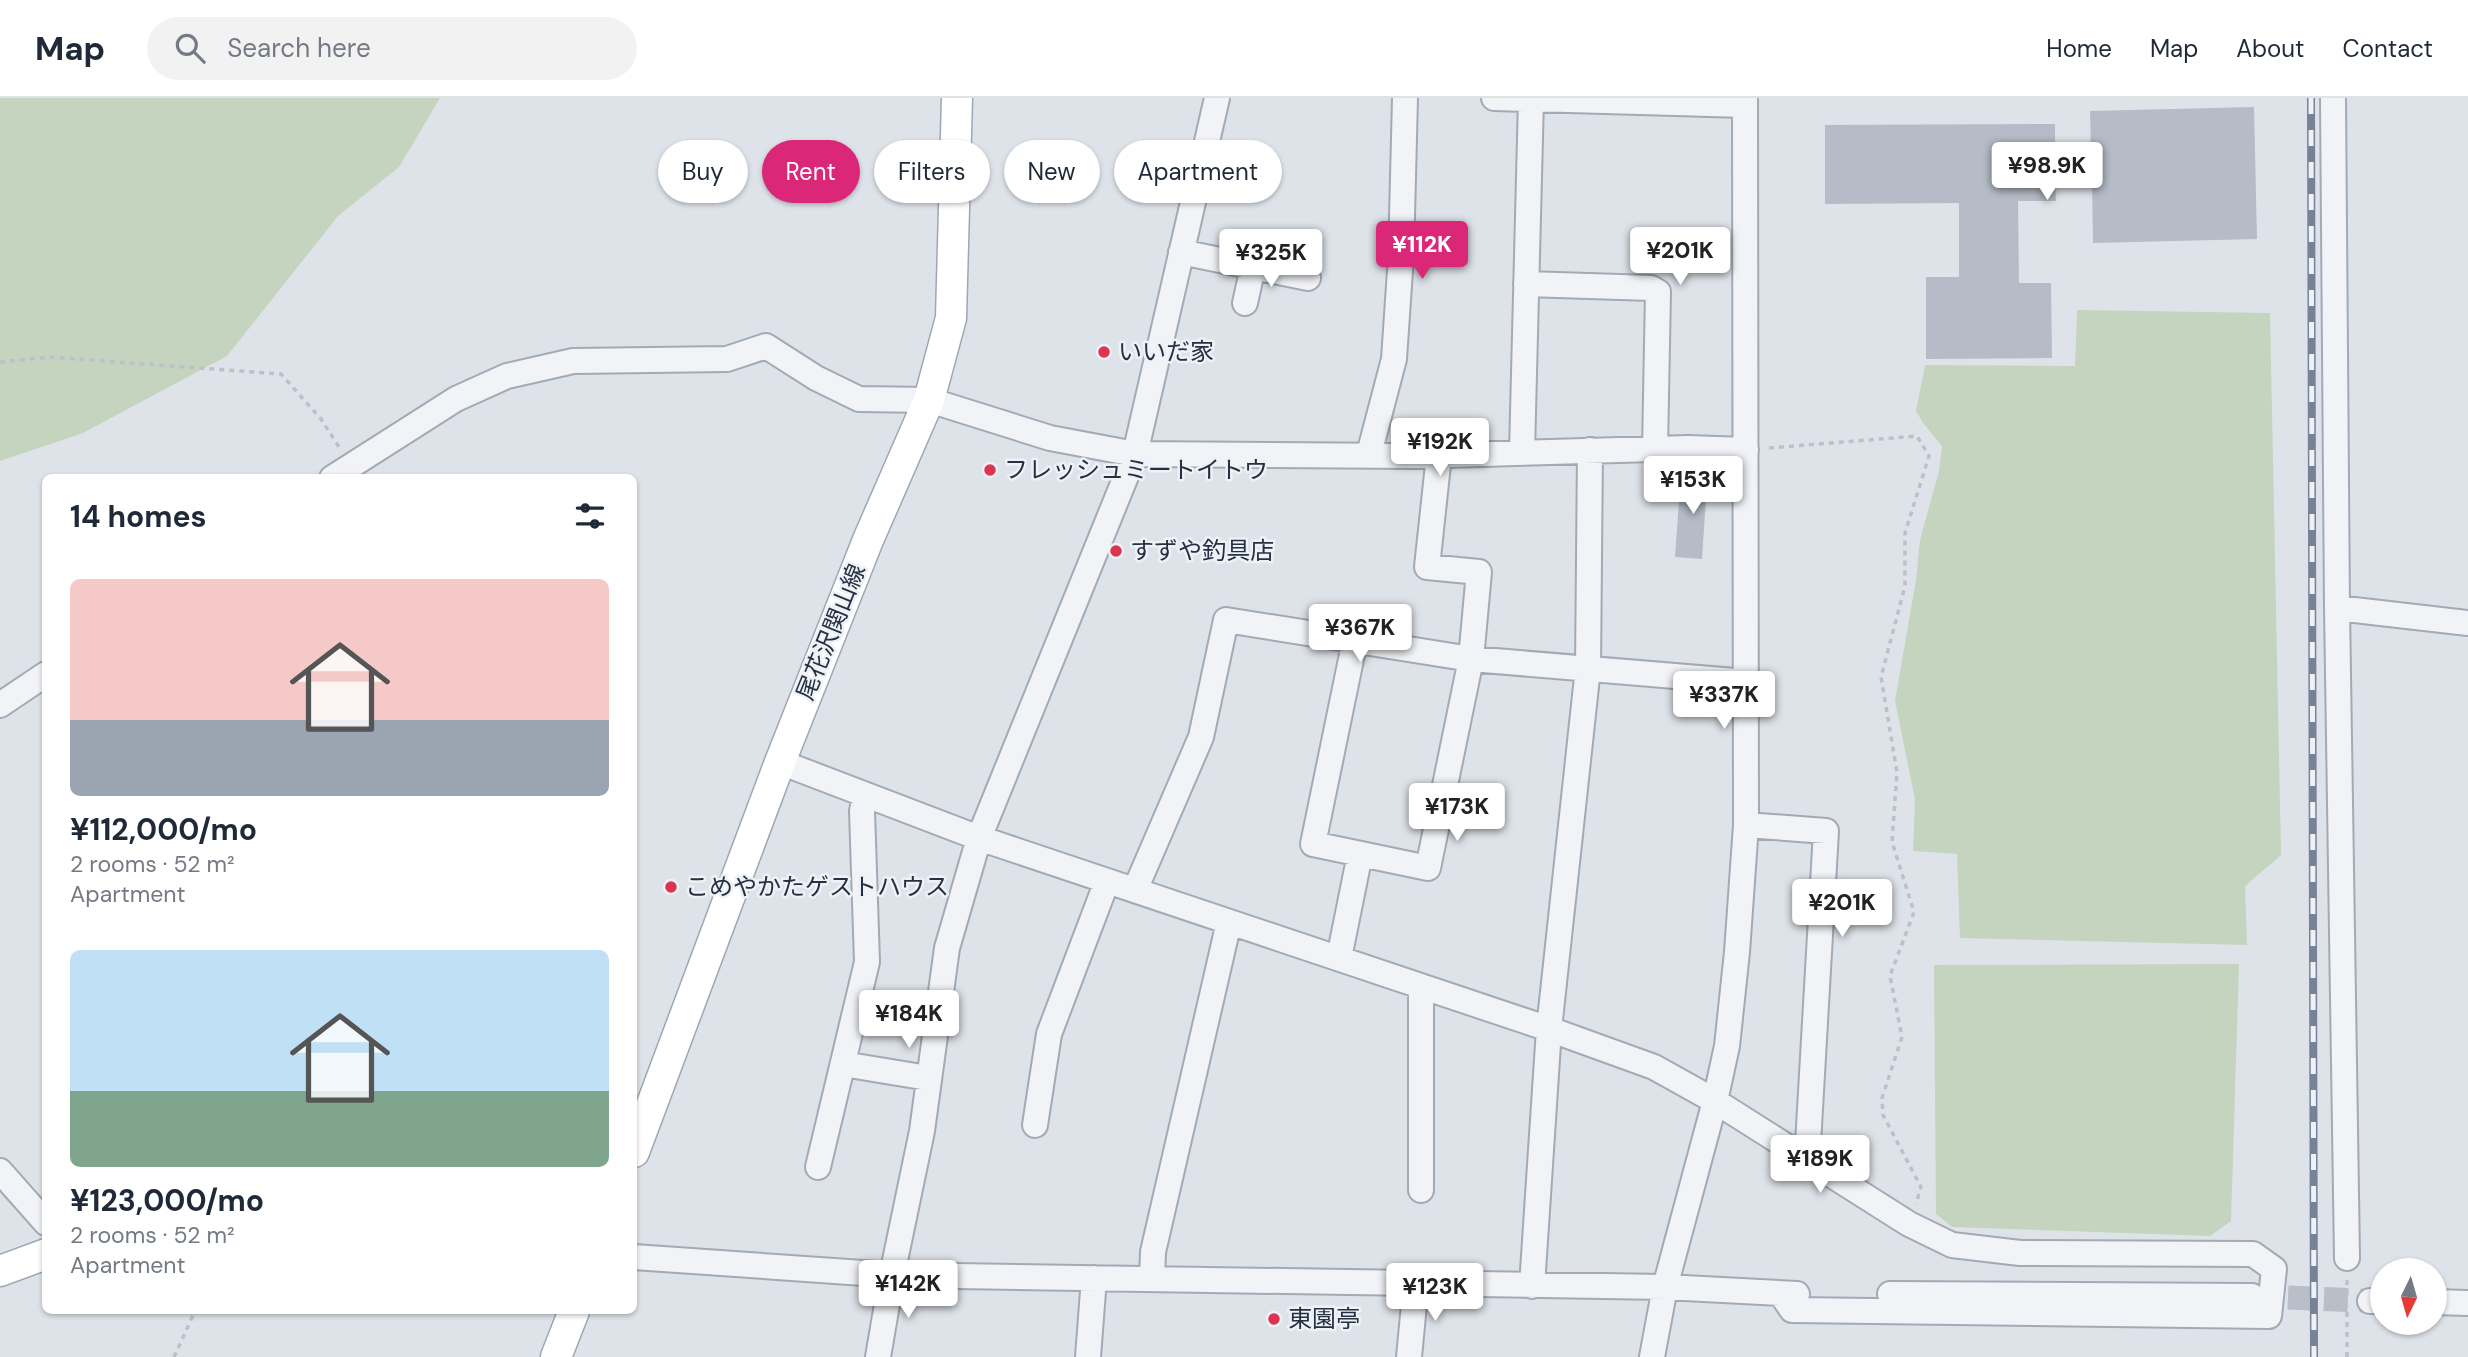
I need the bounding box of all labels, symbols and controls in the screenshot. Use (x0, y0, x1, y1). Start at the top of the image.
search box (147, 17, 637, 80)
text: Map (35, 27, 105, 70)
icon: search (171, 29, 209, 67)
text: Search here (227, 31, 371, 65)
text: Home (2046, 33, 2112, 64)
text: Map (2150, 33, 2198, 64)
text: About (2236, 33, 2305, 64)
text: Contact (2343, 33, 2433, 64)
chip: Buy (658, 140, 748, 203)
chip: Rent (762, 140, 860, 203)
chip: Filters (874, 140, 990, 203)
chip: New (1004, 140, 1100, 203)
chip: Apartment (1114, 140, 1282, 203)
pin: ¥98.9K (1990, 142, 2104, 202)
text: ¥98.9K (2008, 150, 2086, 180)
pin: ¥112K (1373, 222, 1471, 281)
pin: ¥201K (1631, 228, 1729, 287)
text: ¥112K (1392, 229, 1452, 259)
pin: ¥325K (1222, 230, 1320, 289)
text: ¥201K (1646, 235, 1714, 265)
text: ¥325K (1235, 237, 1307, 267)
place label: いいだ家 (1118, 336, 1214, 367)
marker: いいだ家 (1096, 344, 1112, 360)
pin: ¥192K (1391, 418, 1489, 478)
text: ¥192K (1407, 426, 1473, 456)
place label: フレッシュミートイトウ (1004, 454, 1268, 485)
pin: ¥153K (1644, 456, 1742, 516)
marker: フレッシュミートイトウ (982, 462, 998, 478)
text: ¥153K (1660, 464, 1726, 494)
text: 14 homes (70, 497, 207, 536)
icon: filters (571, 497, 609, 535)
place label: すずや釣具店 (1130, 535, 1274, 566)
marker: すずや釣具店 (1108, 543, 1124, 559)
street label: 尾花沢関山線 (789, 559, 872, 704)
pin: ¥367K (1311, 604, 1409, 664)
text: ¥367K (1325, 612, 1395, 642)
icon: home (277, 624, 403, 750)
pin: ¥337K (1675, 672, 1773, 731)
text: ¥337K (1689, 679, 1759, 709)
pin: ¥173K (1408, 784, 1506, 843)
text: ¥173K (1425, 791, 1489, 821)
text: ¥112,000/mo (70, 810, 257, 849)
text: 2 rooms · 52 m² (70, 849, 235, 879)
place label: こめやかたゲストハウス (685, 871, 949, 902)
text: Apartment (70, 879, 185, 909)
marker: こめやかたゲストハウス (663, 879, 679, 895)
pin: ¥201K (1793, 880, 1891, 939)
text: ¥201K (1808, 887, 1876, 917)
pin: ¥184K (860, 990, 958, 1050)
icon: home (277, 995, 403, 1121)
text: ¥184K (875, 998, 943, 1028)
pin: ¥189K (1771, 1136, 1869, 1195)
text: ¥189K (1787, 1143, 1853, 1173)
text: ¥123,000/mo (70, 1181, 264, 1220)
text: 2 rooms · 52 m² (70, 1220, 235, 1250)
text: Apartment (70, 1250, 185, 1280)
north arrow (2370, 1258, 2446, 1335)
map controls (2370, 1258, 2447, 1335)
pin: ¥142K (859, 1260, 957, 1320)
pin: ¥123K (1386, 1264, 1484, 1323)
text: ¥142K (875, 1268, 941, 1298)
text: ¥123K (1402, 1271, 1468, 1301)
place label: 東園亭 (1288, 1303, 1360, 1334)
marker: 東園亭 (1266, 1311, 1282, 1327)

